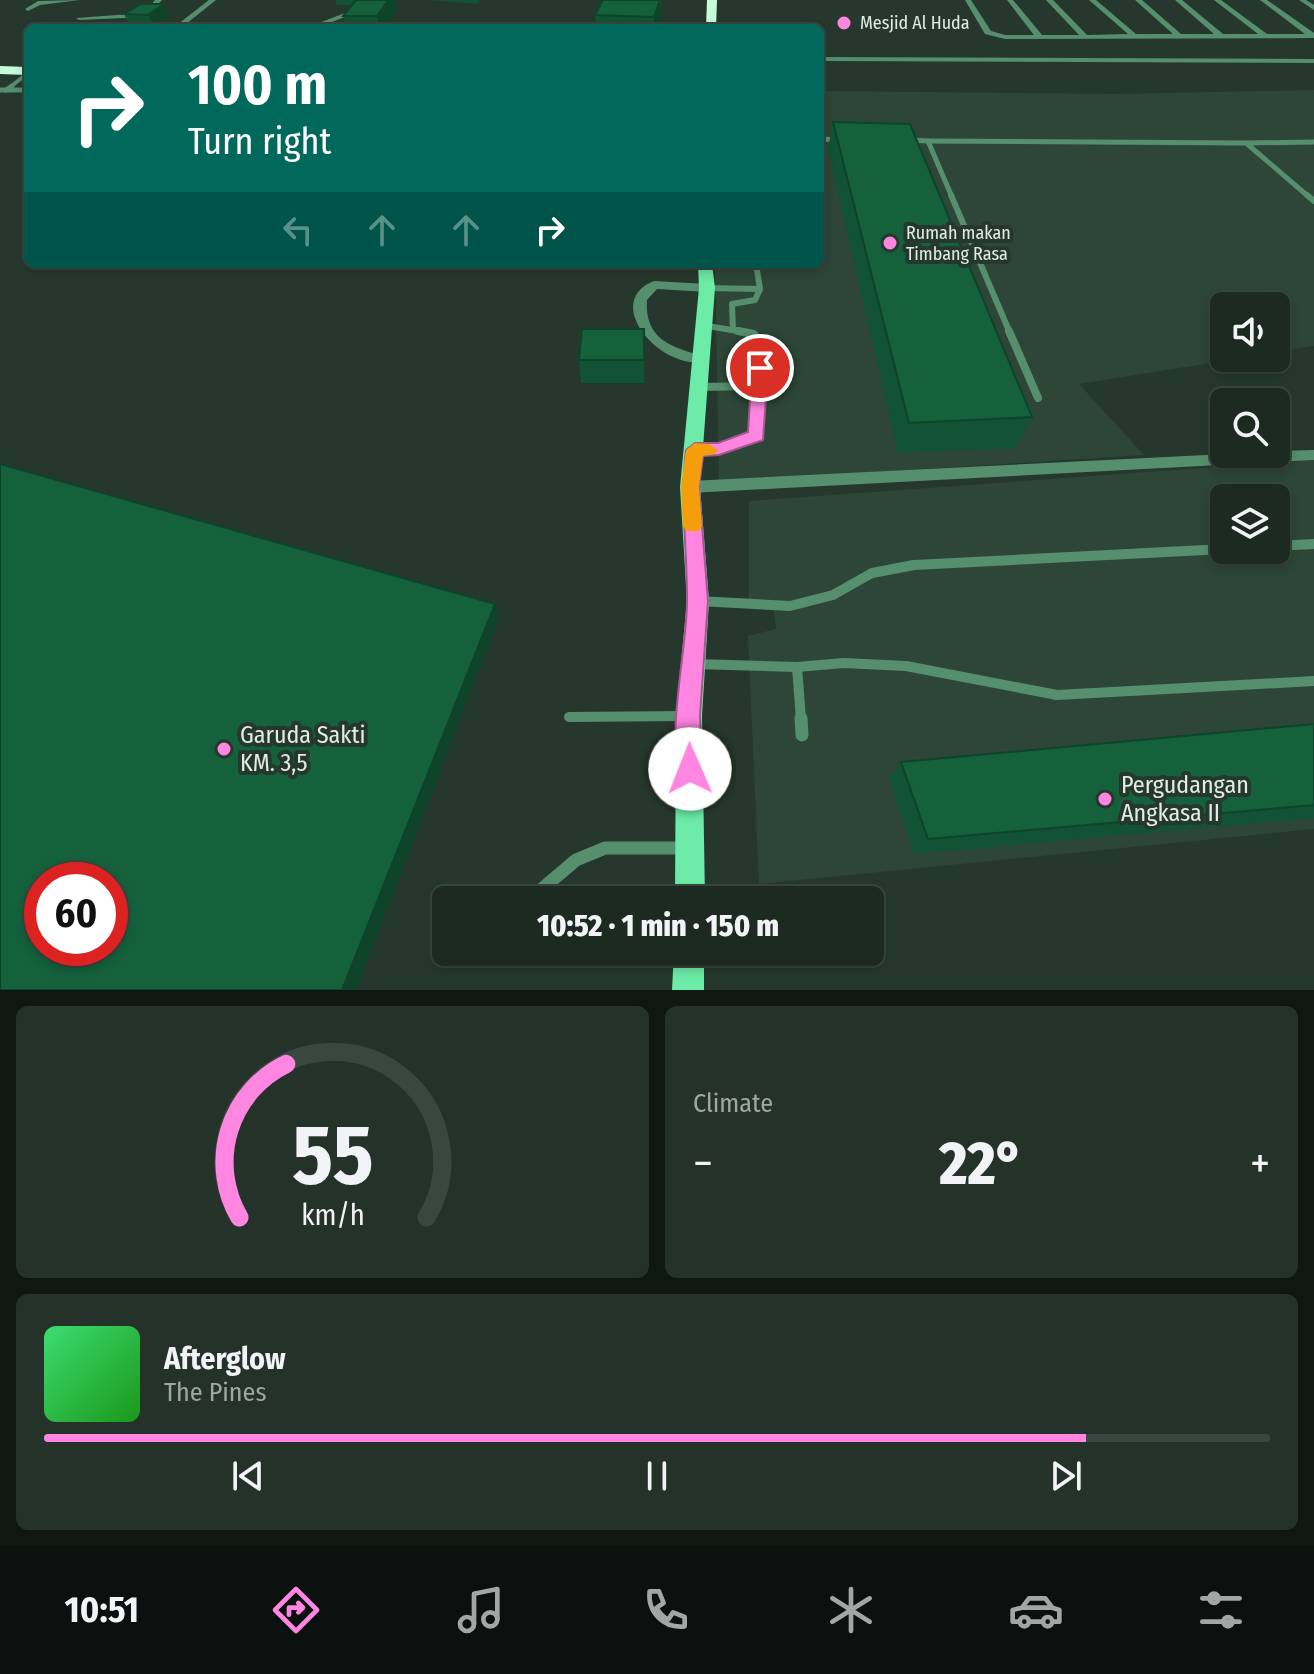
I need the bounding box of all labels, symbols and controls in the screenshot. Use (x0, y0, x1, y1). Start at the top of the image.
place label: Mesjid Al Huda (860, 12, 970, 34)
marker: Mesjid Al Huda (835, 14, 853, 32)
text: 100 m (188, 52, 327, 119)
icon: right (56, 56, 160, 160)
text: Turn right (188, 120, 331, 164)
icon: left (276, 208, 320, 252)
icon: ahead (360, 208, 404, 252)
icon: ahead (444, 208, 488, 252)
icon: right (528, 208, 572, 252)
place label: Rumah makan Timbang Rasa (906, 222, 1011, 265)
marker: Rumah makan Timbang Rasa (881, 234, 899, 252)
map controls (1210, 292, 1290, 564)
button: sound (1210, 292, 1290, 372)
pin (726, 334, 794, 402)
icon: arrive (738, 346, 782, 390)
button: search (1210, 388, 1290, 468)
button: layers (1210, 484, 1290, 564)
place label: Garuda Sakti KM. 3,5 (240, 721, 365, 777)
position arrow (648, 727, 732, 811)
marker: Garuda Sakti KM. 3,5 (215, 740, 233, 758)
place label: Pergudangan Angkasa II (1121, 771, 1249, 827)
marker: Pergudangan Angkasa II (1096, 790, 1114, 808)
speed limit sign: 60 (24, 862, 128, 966)
text: 10:52 · 1 min · 150 m (537, 908, 779, 944)
text: Climate (693, 1088, 773, 1119)
text: 55 (292, 1106, 373, 1206)
text: 22° (939, 1128, 1024, 1200)
text: − (693, 1137, 713, 1190)
text: + (1250, 1137, 1270, 1190)
text: km/h (301, 1198, 364, 1233)
text: Afterglow (164, 1341, 286, 1377)
text: The Pines (164, 1377, 267, 1408)
icon: previous (226, 1454, 270, 1498)
icon: pause (635, 1454, 679, 1498)
icon: next (1044, 1454, 1088, 1498)
icon: directions (268, 1582, 324, 1638)
icon: music (453, 1582, 509, 1638)
icon: phone (638, 1582, 694, 1638)
icon: climate (823, 1582, 879, 1638)
icon: car (1008, 1582, 1064, 1638)
icon: filters (1193, 1582, 1249, 1638)
text: 10:51 (65, 1588, 139, 1632)

